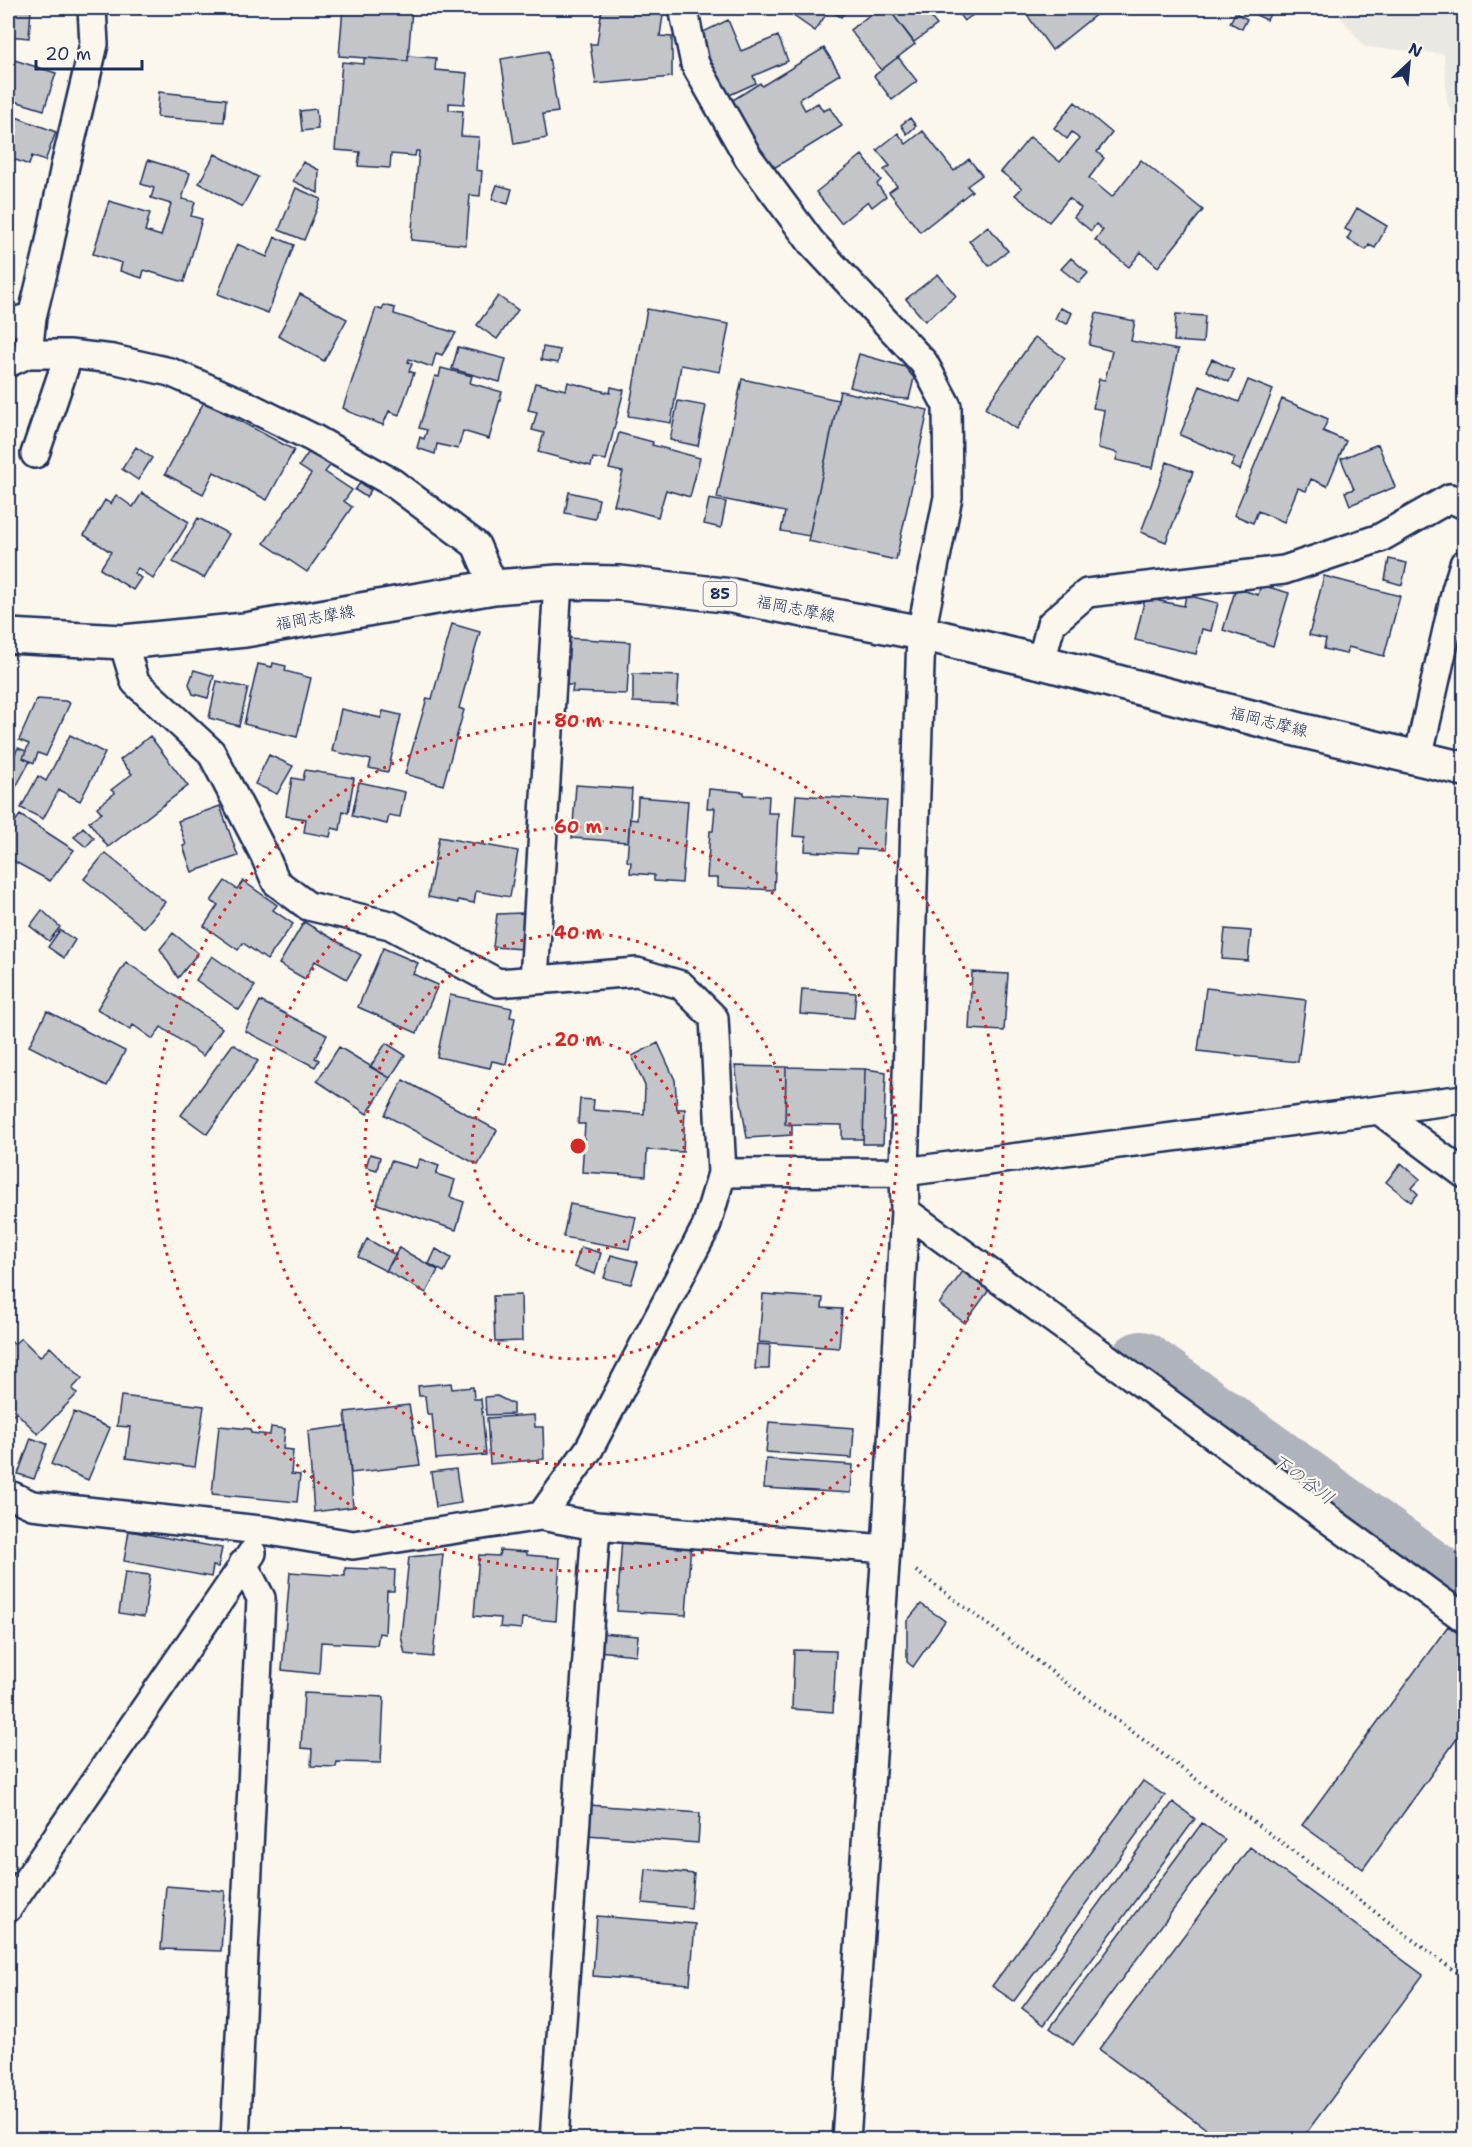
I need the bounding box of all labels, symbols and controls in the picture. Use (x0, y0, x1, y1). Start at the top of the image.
scale bar (36, 33, 142, 71)
north arrow (1379, 33, 1439, 93)
text: N (1405, 38, 1426, 62)
text: 20 m (45, 42, 91, 66)
road number: 85 (704, 582, 736, 606)
street label: 福岡志摩線 (755, 591, 837, 626)
street label: 福岡志摩線 (274, 600, 356, 635)
street label: 福岡志摩線 (1228, 702, 1310, 741)
text: 80 m (554, 709, 602, 733)
text: 60 m (554, 815, 602, 839)
text: 40 m (554, 921, 602, 945)
text: 20 m (554, 1028, 602, 1052)
centre of rings (568, 1136, 588, 1156)
water label: 下の谷川 (1267, 1448, 1339, 1510)

